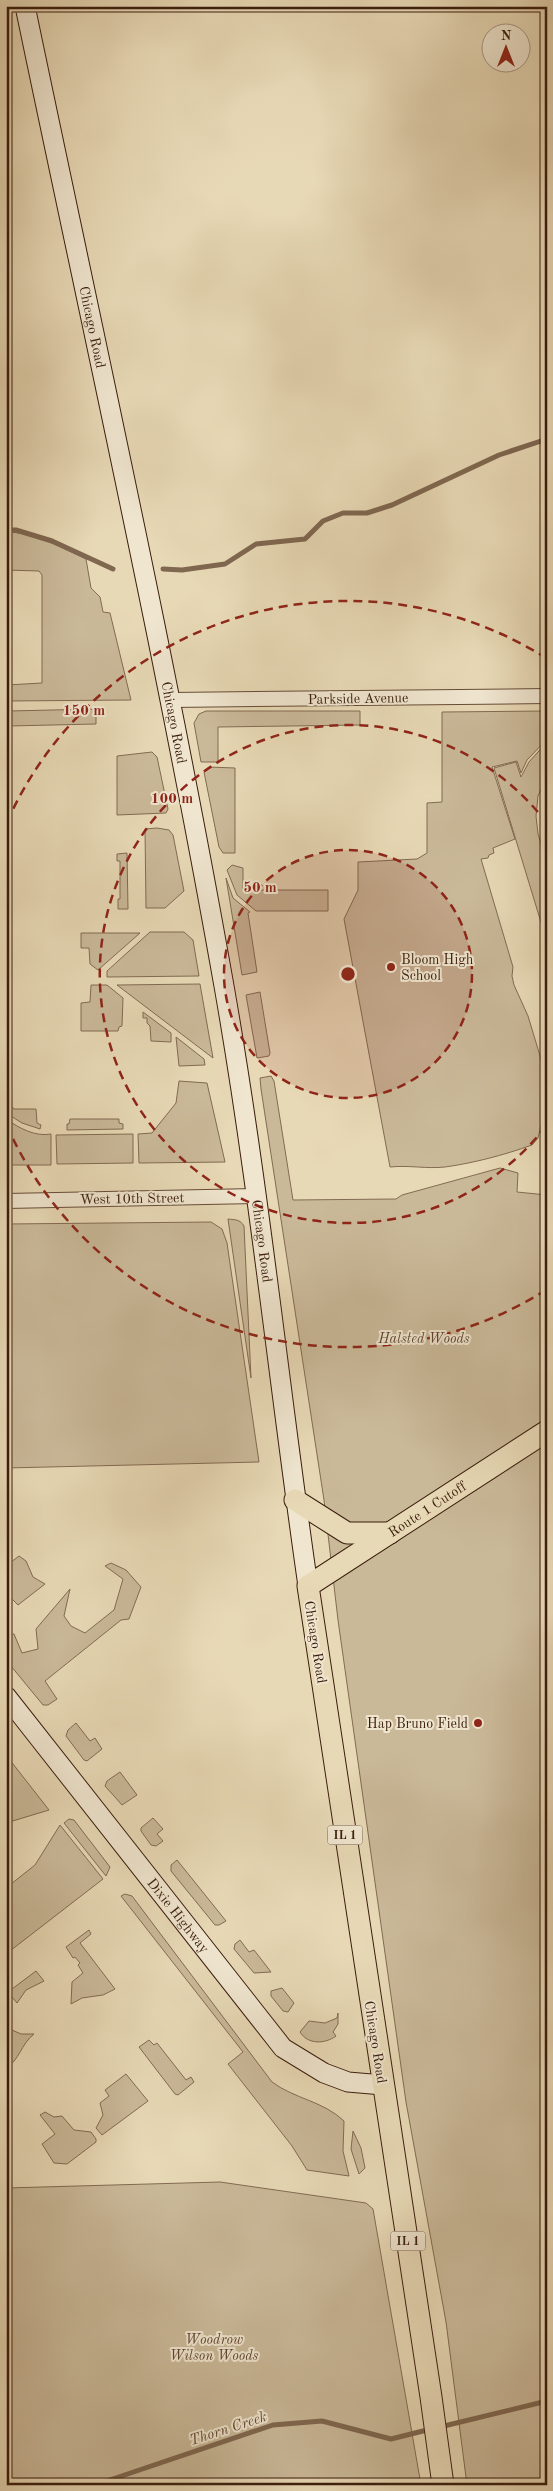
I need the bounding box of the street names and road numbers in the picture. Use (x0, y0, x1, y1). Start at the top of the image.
street label: Chicago Road (76, 285, 107, 370)
street label: Chicago Road (158, 680, 188, 765)
street label: Parkside Avenue (307, 691, 409, 707)
street label: West 10th Street (80, 1191, 185, 1207)
street label: Chicago Road (249, 1199, 274, 1283)
street label: Route 1 Cutoff (386, 1479, 470, 1540)
street label: Chicago Road (302, 1600, 328, 1684)
road number: IL 1 (328, 1826, 362, 1844)
street label: Dixie Highway (144, 1876, 212, 1956)
street label: Chicago Road (362, 2000, 388, 2084)
road number: IL 1 (390, 2232, 426, 2250)

